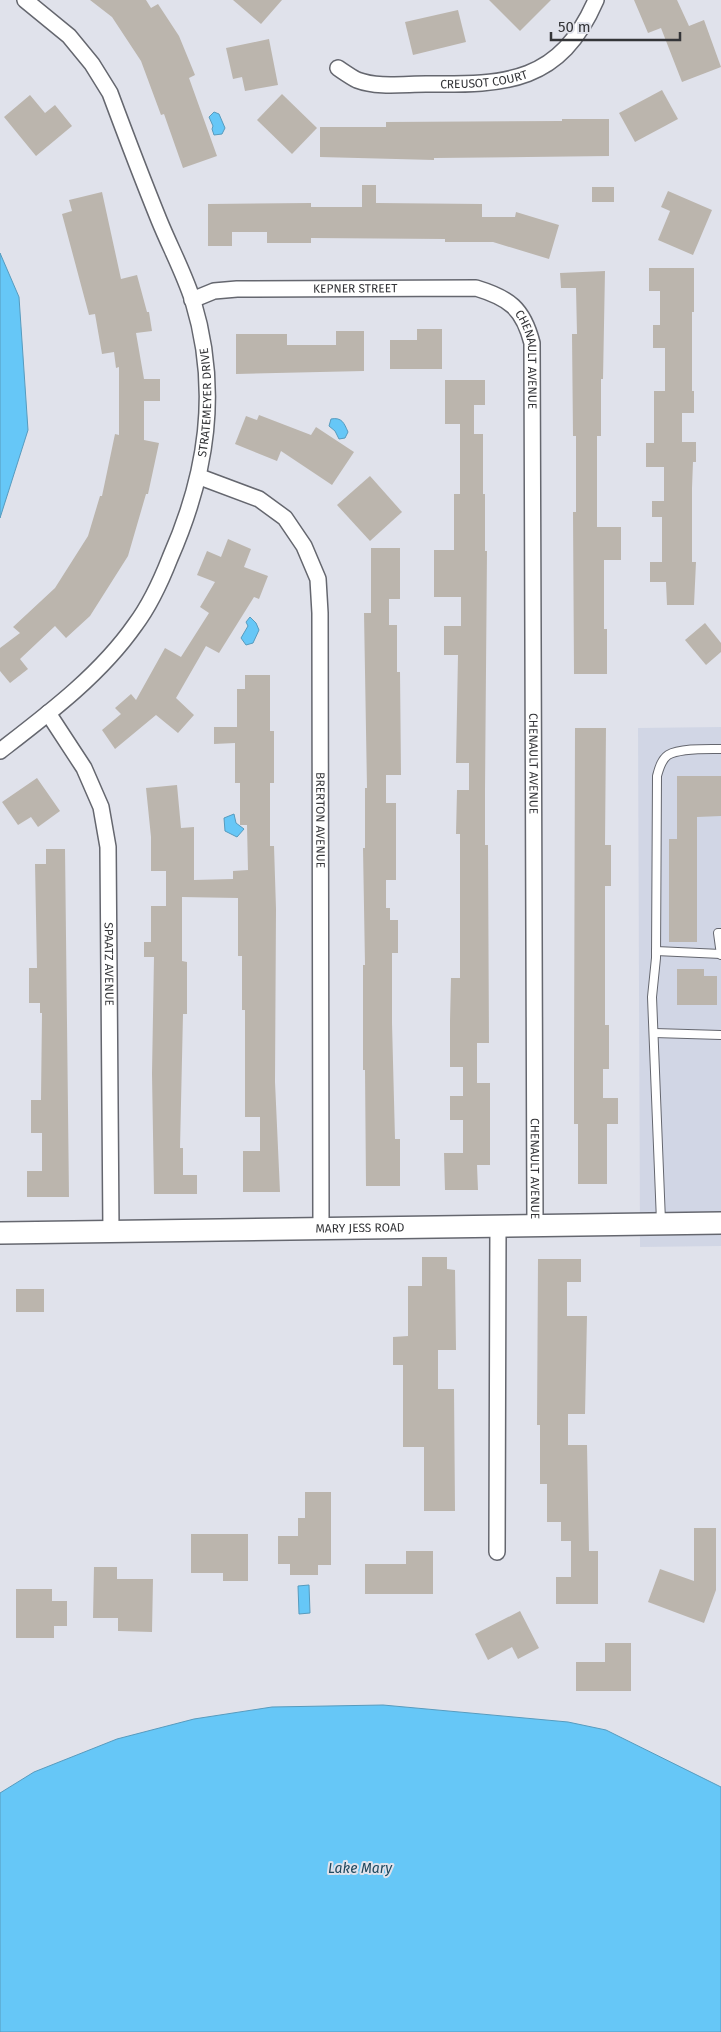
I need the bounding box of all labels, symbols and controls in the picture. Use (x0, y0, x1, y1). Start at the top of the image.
scale bar (551, 10, 680, 42)
text: 50 m (558, 18, 591, 36)
street label: CREUSOT COURT (440, 67, 530, 91)
street label: KEPNER STREET (313, 281, 398, 296)
street label: CHENAULT AVENUE (512, 307, 539, 409)
street label: STRATEMEYER DRIVE (195, 347, 214, 458)
street label: CHENAULT AVENUE (526, 713, 541, 814)
street label: BRERTON AVENUE (313, 772, 327, 868)
street label: SPAATZ AVENUE (102, 922, 116, 1006)
street label: CHENAULT AVENUE (528, 1118, 542, 1219)
street label: MARY JESS ROAD (315, 1220, 405, 1236)
water label: Lake Mary (328, 1860, 393, 1877)

